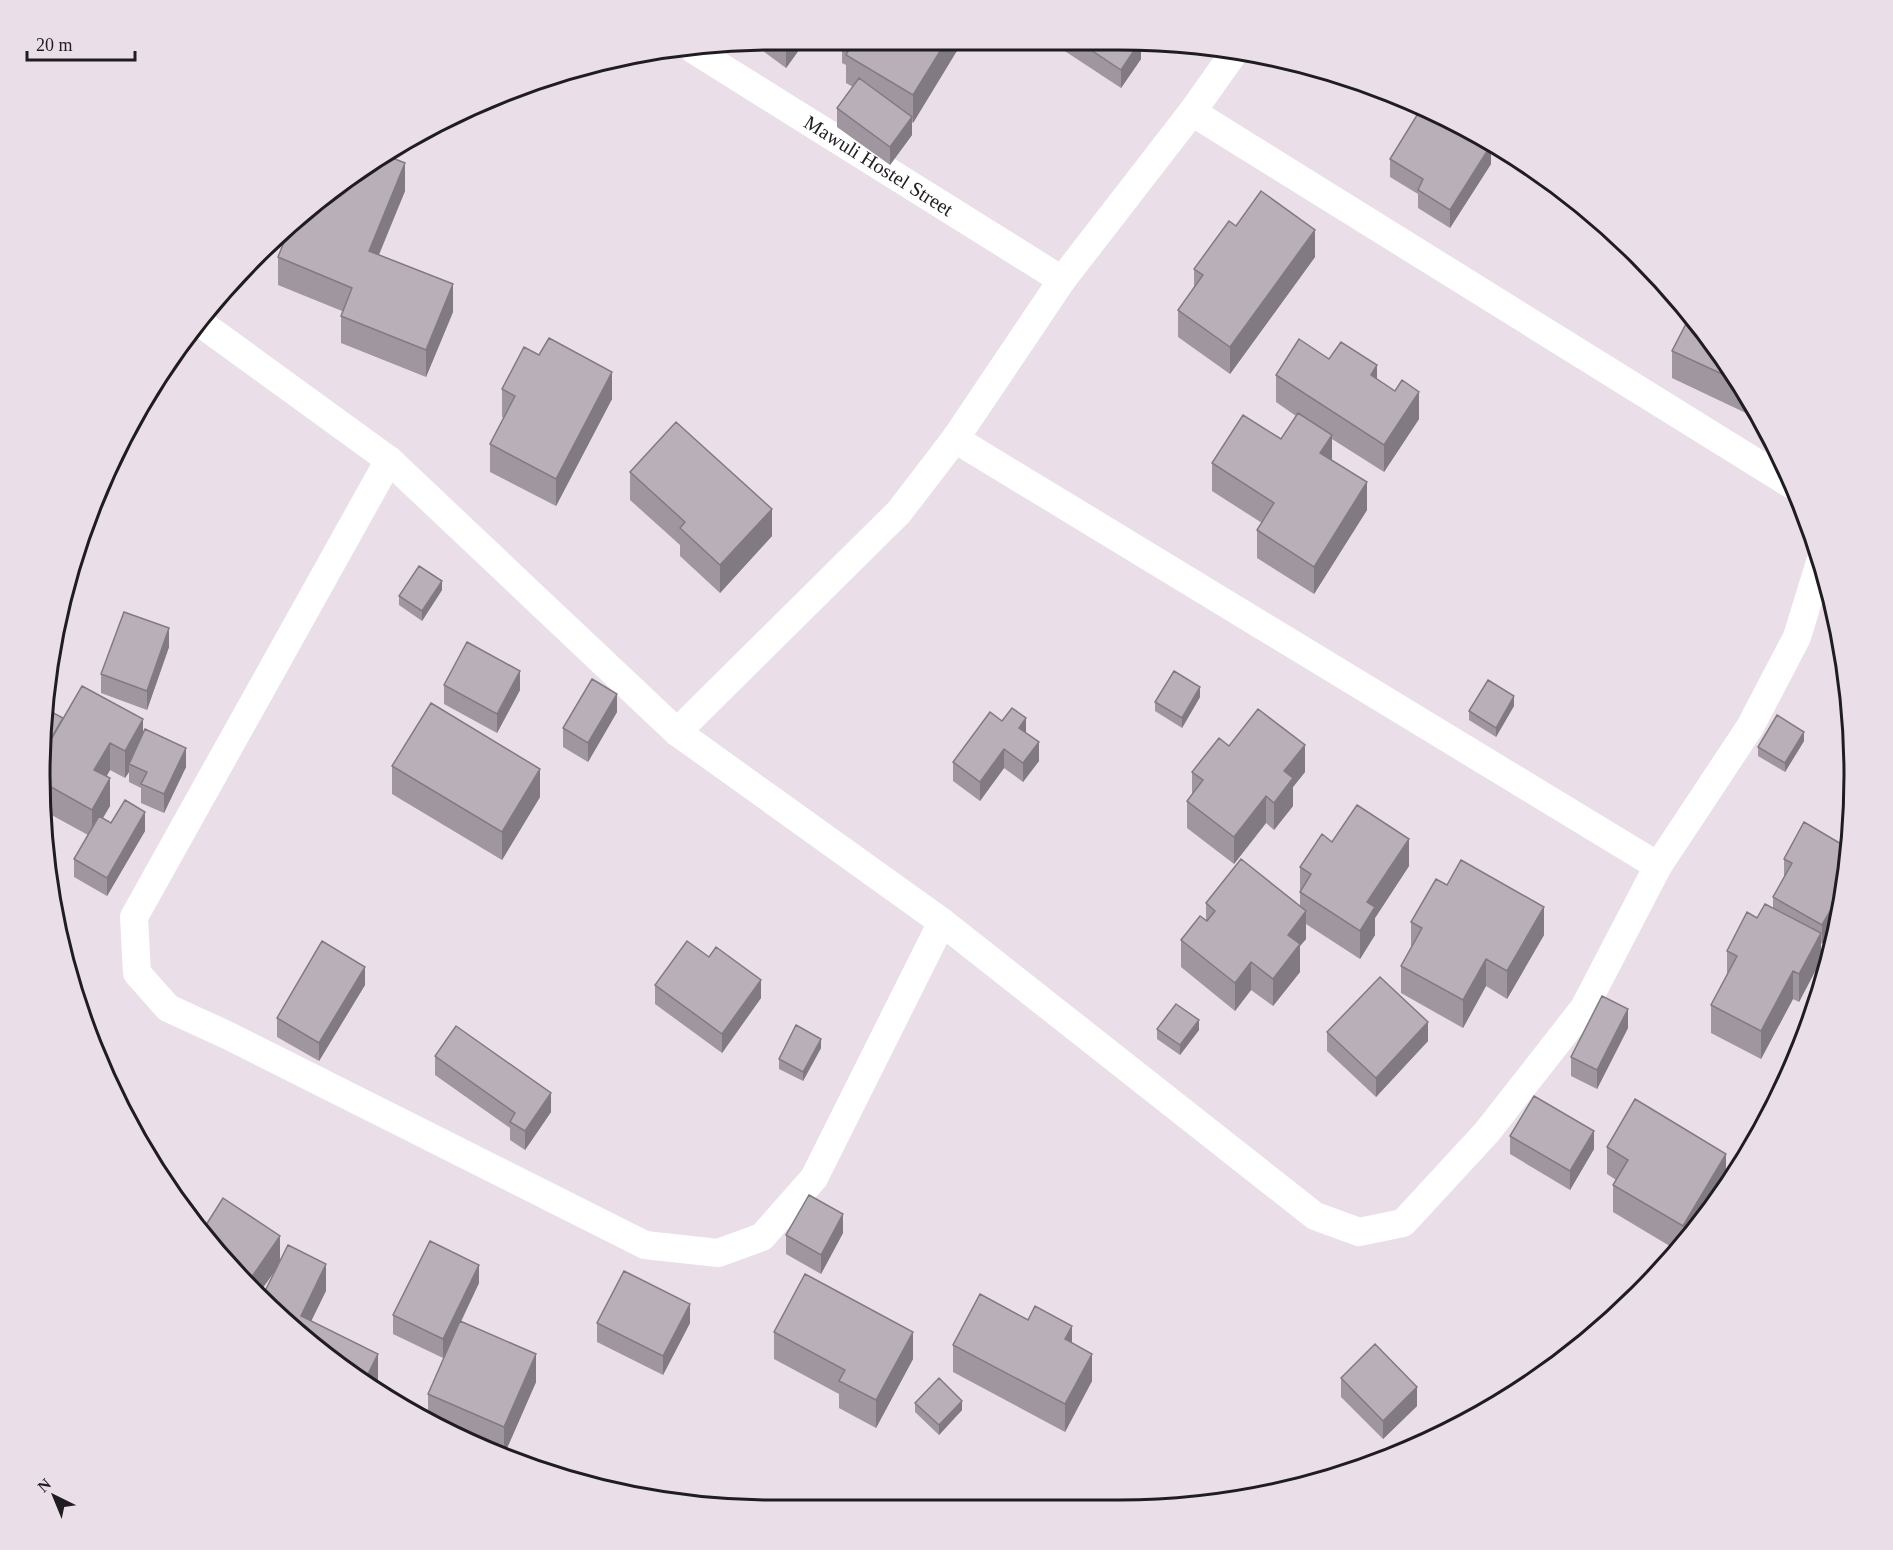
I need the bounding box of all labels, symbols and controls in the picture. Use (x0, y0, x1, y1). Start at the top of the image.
scale bar (27, 24, 135, 62)
text: 20 m (36, 35, 73, 55)
street label: Mawuli Hostel Street (800, 111, 958, 220)
north arrow (24, 1466, 84, 1526)
text: N (34, 1475, 54, 1496)

